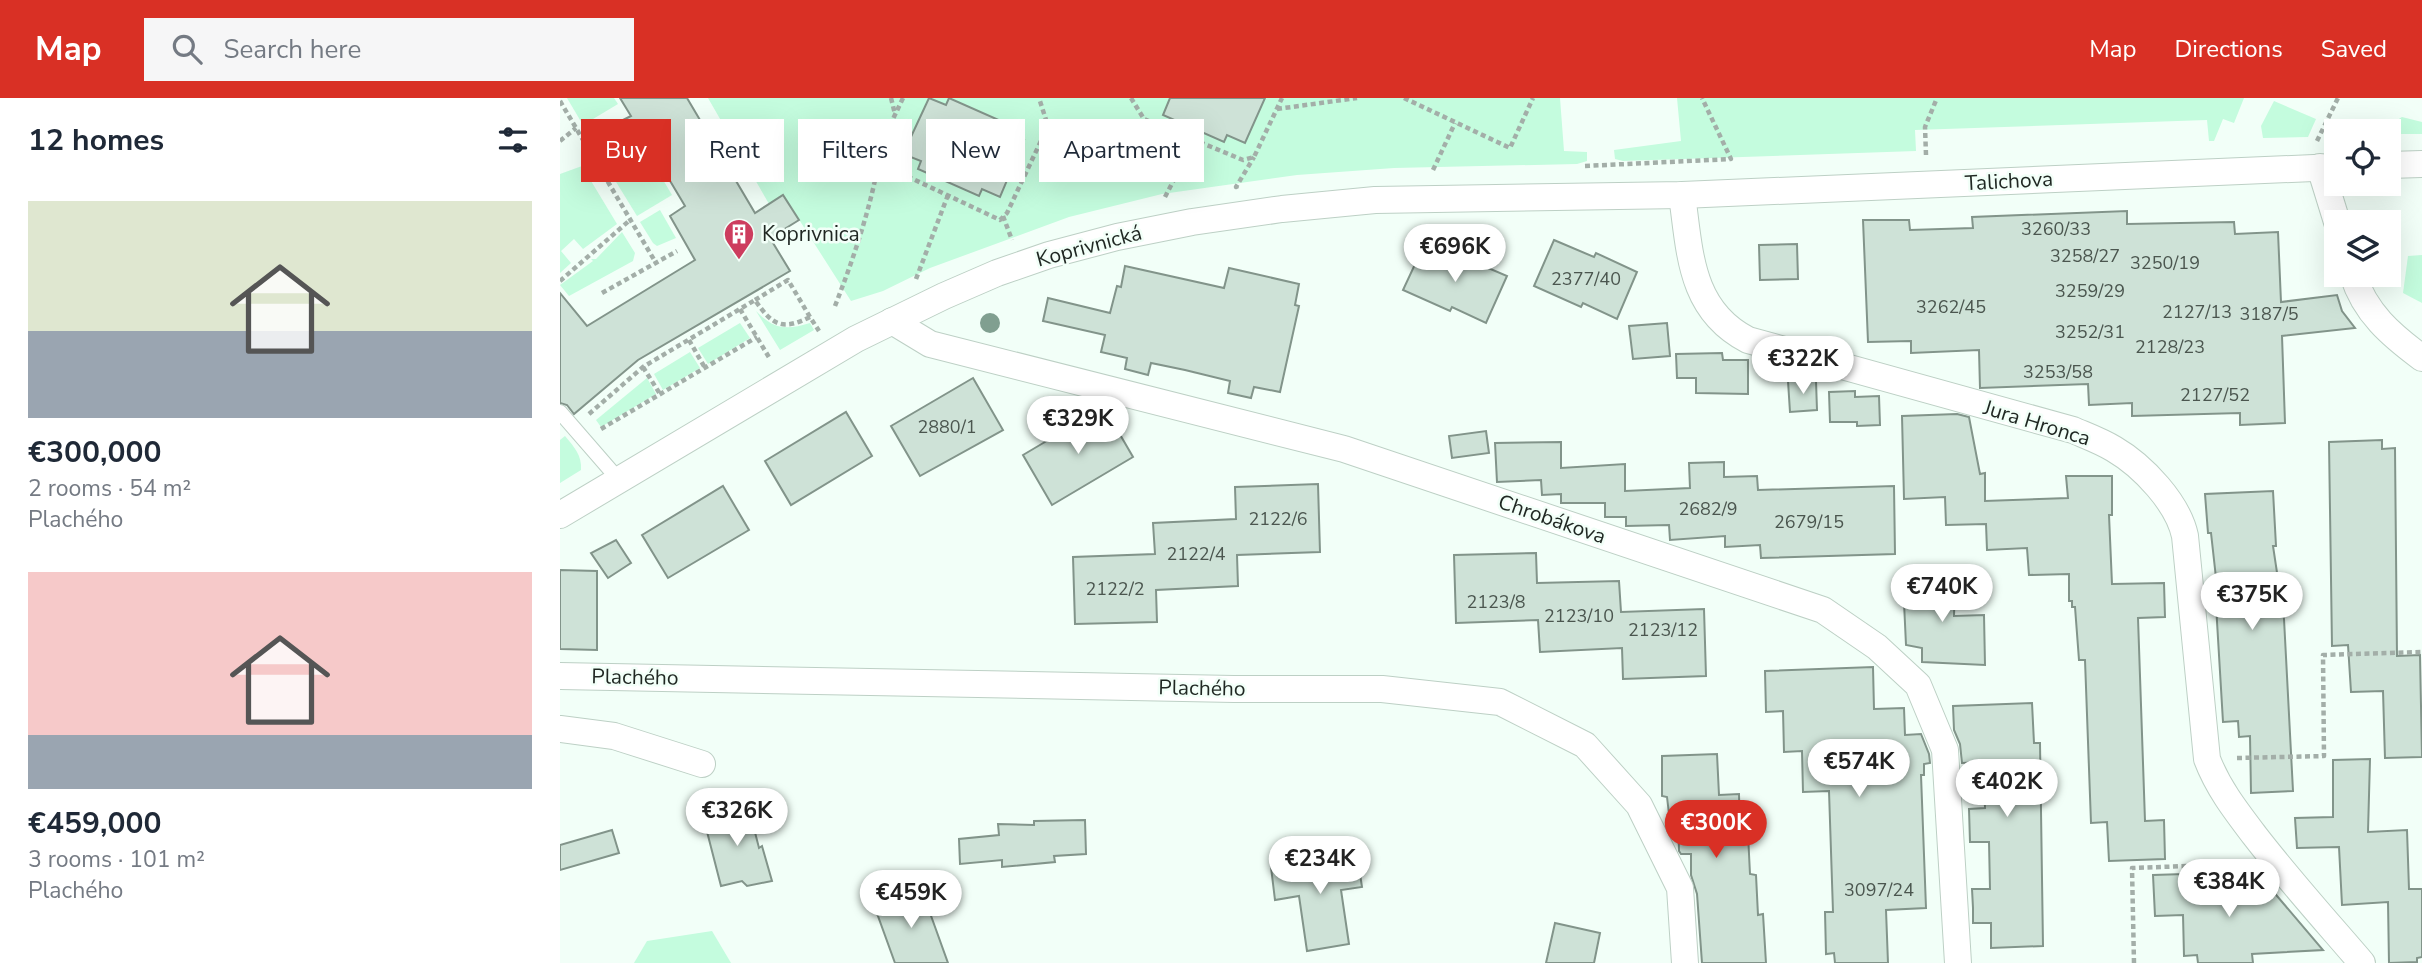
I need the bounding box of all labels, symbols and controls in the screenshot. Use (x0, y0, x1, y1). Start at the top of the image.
search box (144, 18, 634, 81)
text: Map (35, 27, 102, 72)
icon: search (168, 30, 206, 68)
text: Search here (224, 32, 361, 67)
text: Map (2089, 33, 2136, 65)
text: Directions (2174, 33, 2283, 65)
text: Saved (2321, 33, 2387, 65)
chip: Buy (581, 119, 671, 182)
chip: Rent (685, 119, 784, 182)
chip: Filters (798, 119, 912, 182)
chip: New (926, 119, 1025, 182)
chip: Apartment (1039, 119, 1204, 182)
map controls (2324, 119, 2401, 287)
button: locate (2324, 119, 2401, 196)
text: 12 homes (28, 120, 164, 161)
icon: filters (494, 121, 532, 159)
street label: Talichova (1964, 165, 2054, 197)
button: layers (2324, 210, 2401, 287)
building icon: Koprivnica (722, 217, 756, 261)
house number: 3260/33 (2021, 217, 2091, 241)
street label: Koprivnická (1033, 218, 1145, 274)
place label: Koprivnica (762, 220, 860, 248)
pin: €696K (1406, 225, 1504, 284)
text: €696K (1420, 231, 1490, 262)
house number: 3258/27 (2050, 244, 2120, 268)
icon: home (217, 246, 343, 372)
house number: 3250/19 (2130, 251, 2200, 275)
house number: 2377/40 (1551, 267, 1621, 291)
house number: 3259/29 (2055, 279, 2125, 303)
house number: 3262/45 (1916, 295, 1986, 319)
house number: 2127/13 (2162, 300, 2232, 324)
house number: 3187/5 (2239, 302, 2299, 326)
house number: 3252/31 (2055, 320, 2125, 344)
house number: 2128/23 (2135, 335, 2205, 359)
pin: €322K (1754, 336, 1852, 396)
text: €322K (1768, 343, 1838, 374)
house number: 3253/58 (2023, 360, 2093, 384)
house number: 2127/52 (2180, 383, 2250, 407)
street label: Jura Hronca (1979, 393, 2094, 453)
pin: €329K (1029, 396, 1127, 456)
text: €329K (1043, 403, 1113, 434)
house number: 2880/1 (917, 415, 977, 439)
text: €300,000 (28, 432, 161, 473)
text: 2 rooms · 54 m² (28, 473, 191, 504)
street label: Chrobákova (1495, 488, 1609, 550)
house number: 2682/9 (1678, 497, 1738, 521)
text: Plachého (28, 504, 123, 535)
house number: 2122/6 (1248, 507, 1308, 531)
house number: 2679/15 (1774, 510, 1844, 534)
house number: 2122/4 (1166, 542, 1226, 566)
pin: €740K (1893, 564, 1991, 624)
text: €740K (1907, 571, 1977, 602)
pin: €375K (2203, 573, 2301, 632)
house number: 2122/2 (1085, 577, 1145, 601)
text: €375K (2217, 579, 2287, 610)
house number: 2123/8 (1466, 590, 1526, 614)
house number: 2123/10 (1544, 604, 1614, 628)
icon: home (217, 617, 343, 743)
house number: 2123/12 (1628, 618, 1698, 642)
street label: Plachého (591, 662, 679, 692)
street label: Plachého (1158, 673, 1246, 703)
pin: €574K (1810, 740, 1908, 799)
text: €574K (1824, 746, 1894, 777)
pin: €402K (1958, 760, 2056, 819)
text: €402K (1972, 766, 2042, 797)
pin: €326K (688, 788, 786, 848)
text: €326K (702, 795, 772, 826)
pin: €300K (1667, 800, 1765, 860)
text: €459,000 (28, 803, 161, 844)
text: €300K (1681, 807, 1751, 838)
pin: €234K (1271, 836, 1369, 896)
text: €234K (1285, 843, 1355, 874)
text: 3 rooms · 101 m² (28, 844, 205, 875)
pin: €384K (2180, 860, 2278, 919)
text: €384K (2194, 866, 2264, 897)
pin: €459K (862, 870, 960, 930)
text: Plachého (28, 875, 123, 906)
text: €459K (876, 877, 946, 908)
house number: 3097/24 (1844, 878, 1914, 902)

